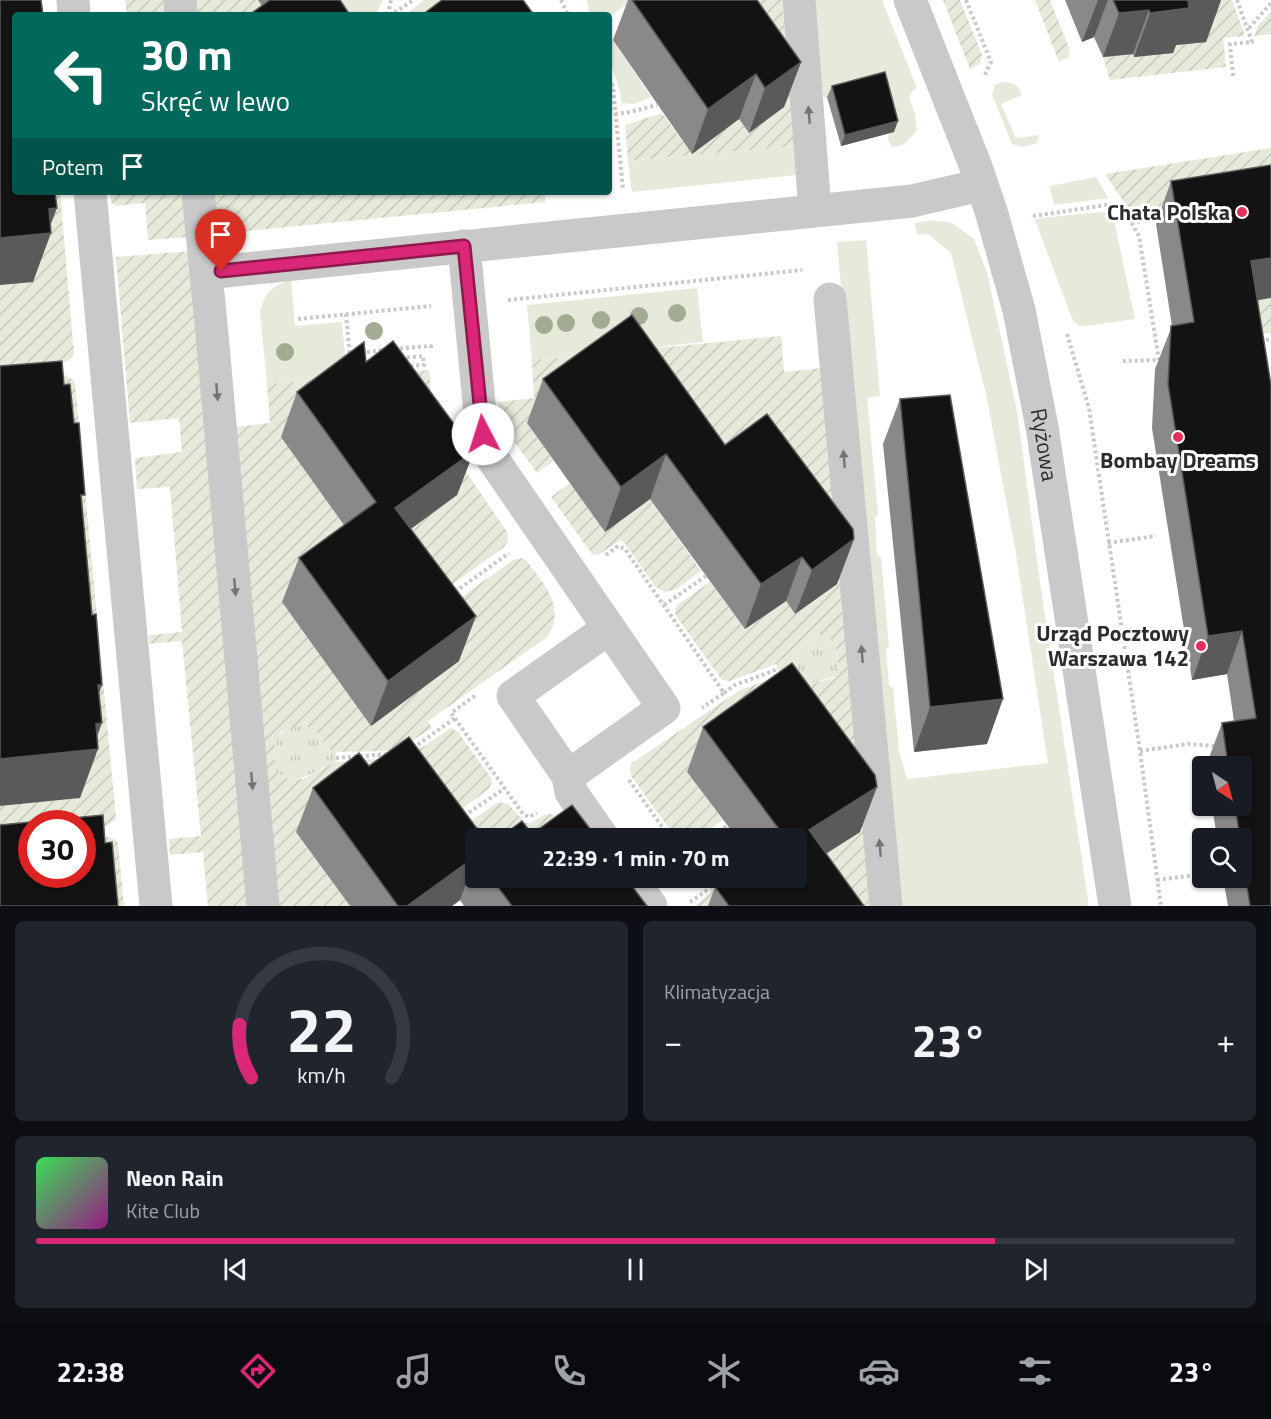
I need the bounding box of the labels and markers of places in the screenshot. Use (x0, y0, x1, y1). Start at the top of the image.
place label: Chata Polska (1107, 195, 1230, 229)
marker: Chata Polska (1235, 205, 1249, 219)
pin (195, 209, 246, 271)
marker: Bombay Dreams (1171, 430, 1185, 444)
place label: Bombay Dreams (1100, 443, 1256, 477)
place label: Urząd Pocztowy Warszawa 142 (1036, 616, 1189, 675)
marker: Urząd Pocztowy Warszawa 142 (1194, 639, 1208, 653)

